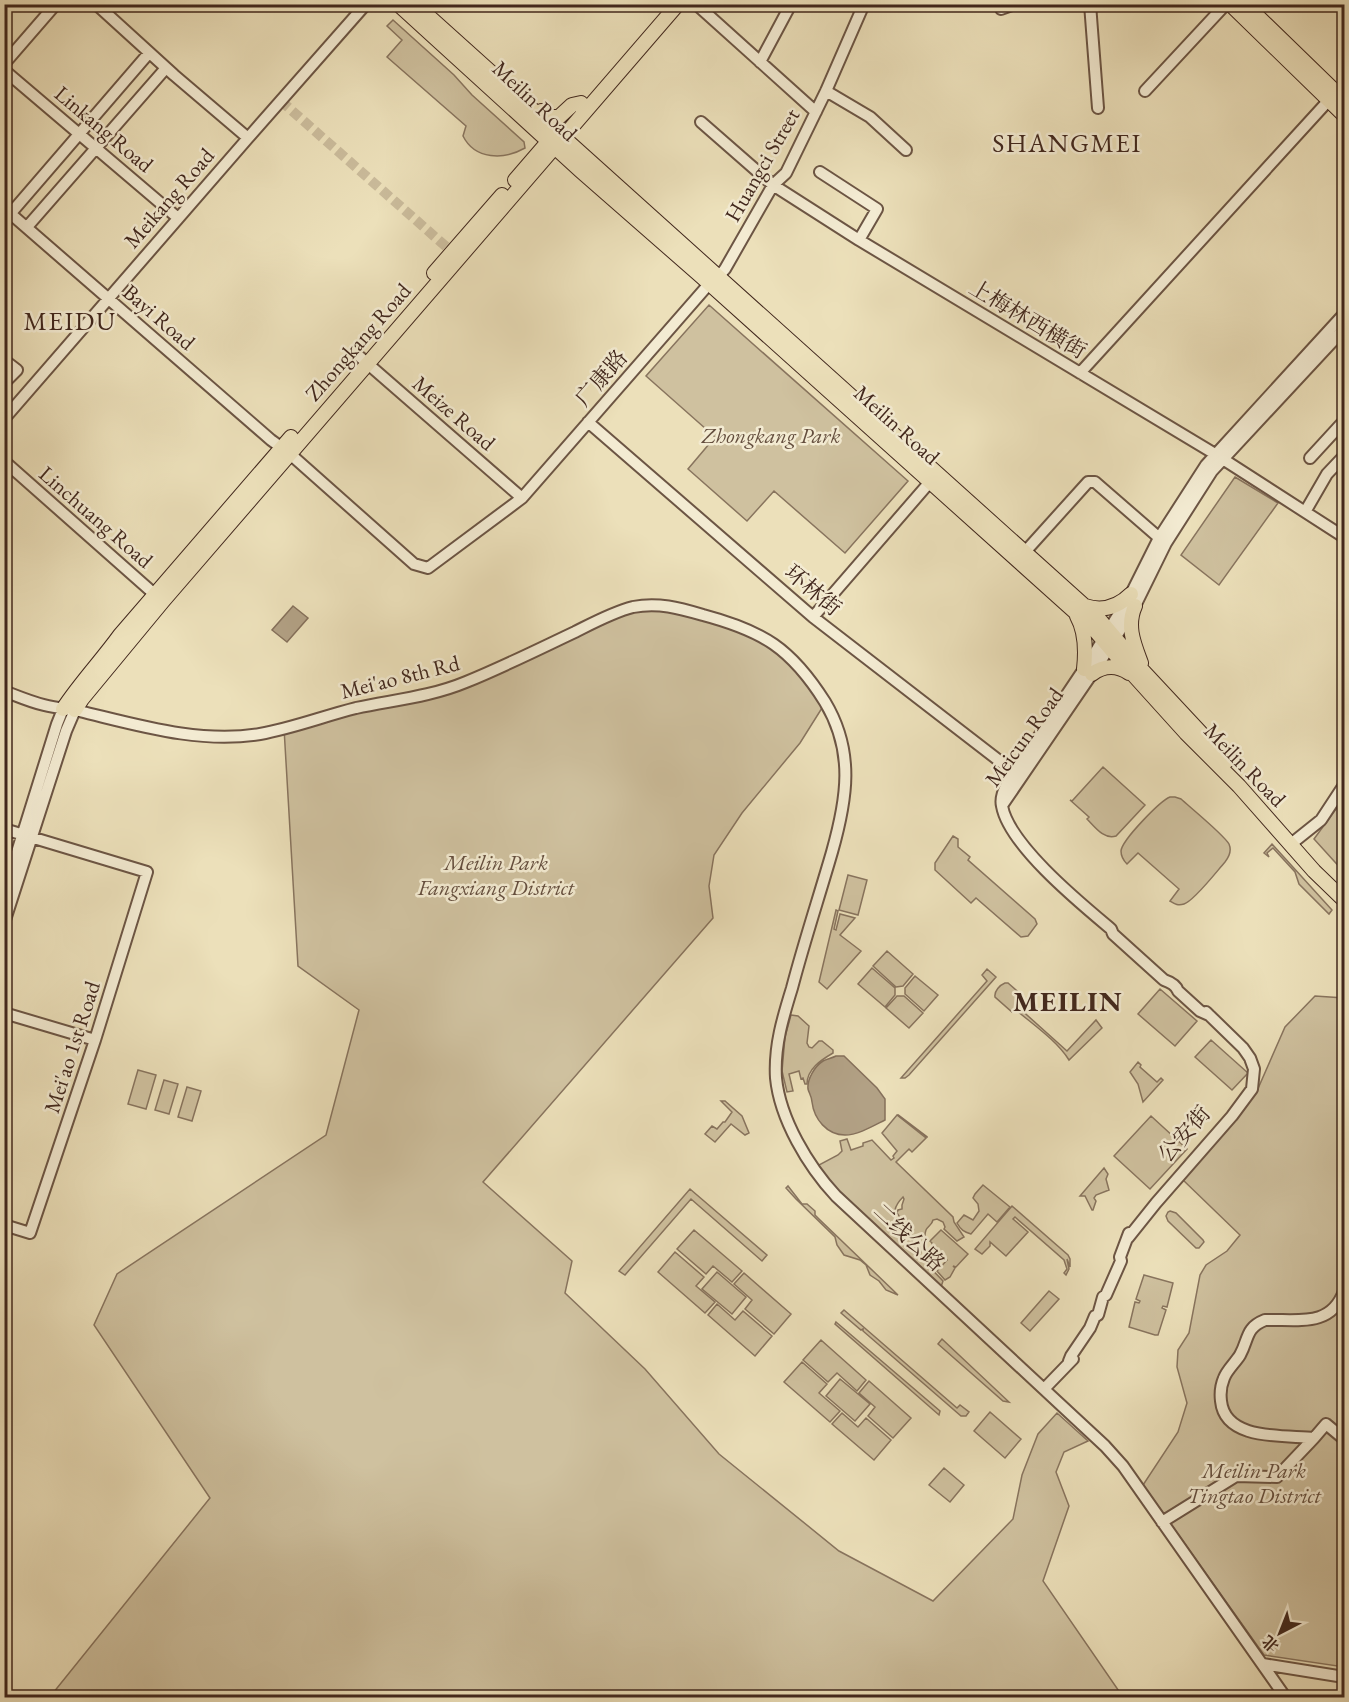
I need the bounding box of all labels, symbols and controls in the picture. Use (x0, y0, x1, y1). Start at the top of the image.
street label: Meilin Road (486, 54, 584, 148)
street label: Linkang Road (48, 79, 160, 179)
street label: Huangci Street (718, 103, 806, 227)
district label: SHANGMEI (992, 126, 1142, 160)
street label: Meikang Road (117, 141, 221, 254)
street label: 上梅林西横街 (964, 273, 1092, 365)
street label: Zhongkang Road (299, 276, 418, 407)
street label: Bayi Road (117, 278, 202, 357)
district label: MEIDU (23, 304, 117, 338)
street label: 广康路 (568, 344, 634, 412)
street label: Meize Road (406, 369, 502, 458)
street label: Meilin Road (848, 379, 947, 472)
park label: Zhongkang Park (701, 421, 840, 450)
street label: Linchuang Road (33, 459, 160, 575)
street label: 环林街 (778, 558, 848, 622)
street label: Mei'ao 8th Rd (337, 648, 463, 706)
street label: Meicun Road (978, 681, 1070, 792)
street label: Meilin Road (1198, 717, 1293, 814)
park label: Meilin Park Fangxiang District (417, 848, 576, 902)
street label: Mei'ao 1st Road (37, 977, 107, 1117)
district label: MEILIN (1013, 983, 1123, 1019)
street label: 公安街 (1151, 1100, 1217, 1168)
street label: 二线公路 (867, 1196, 951, 1278)
park label: Meilin Park Tingtao District (1187, 1456, 1322, 1510)
north arrow (1250, 1603, 1310, 1663)
text: 北 (1257, 1631, 1283, 1657)

